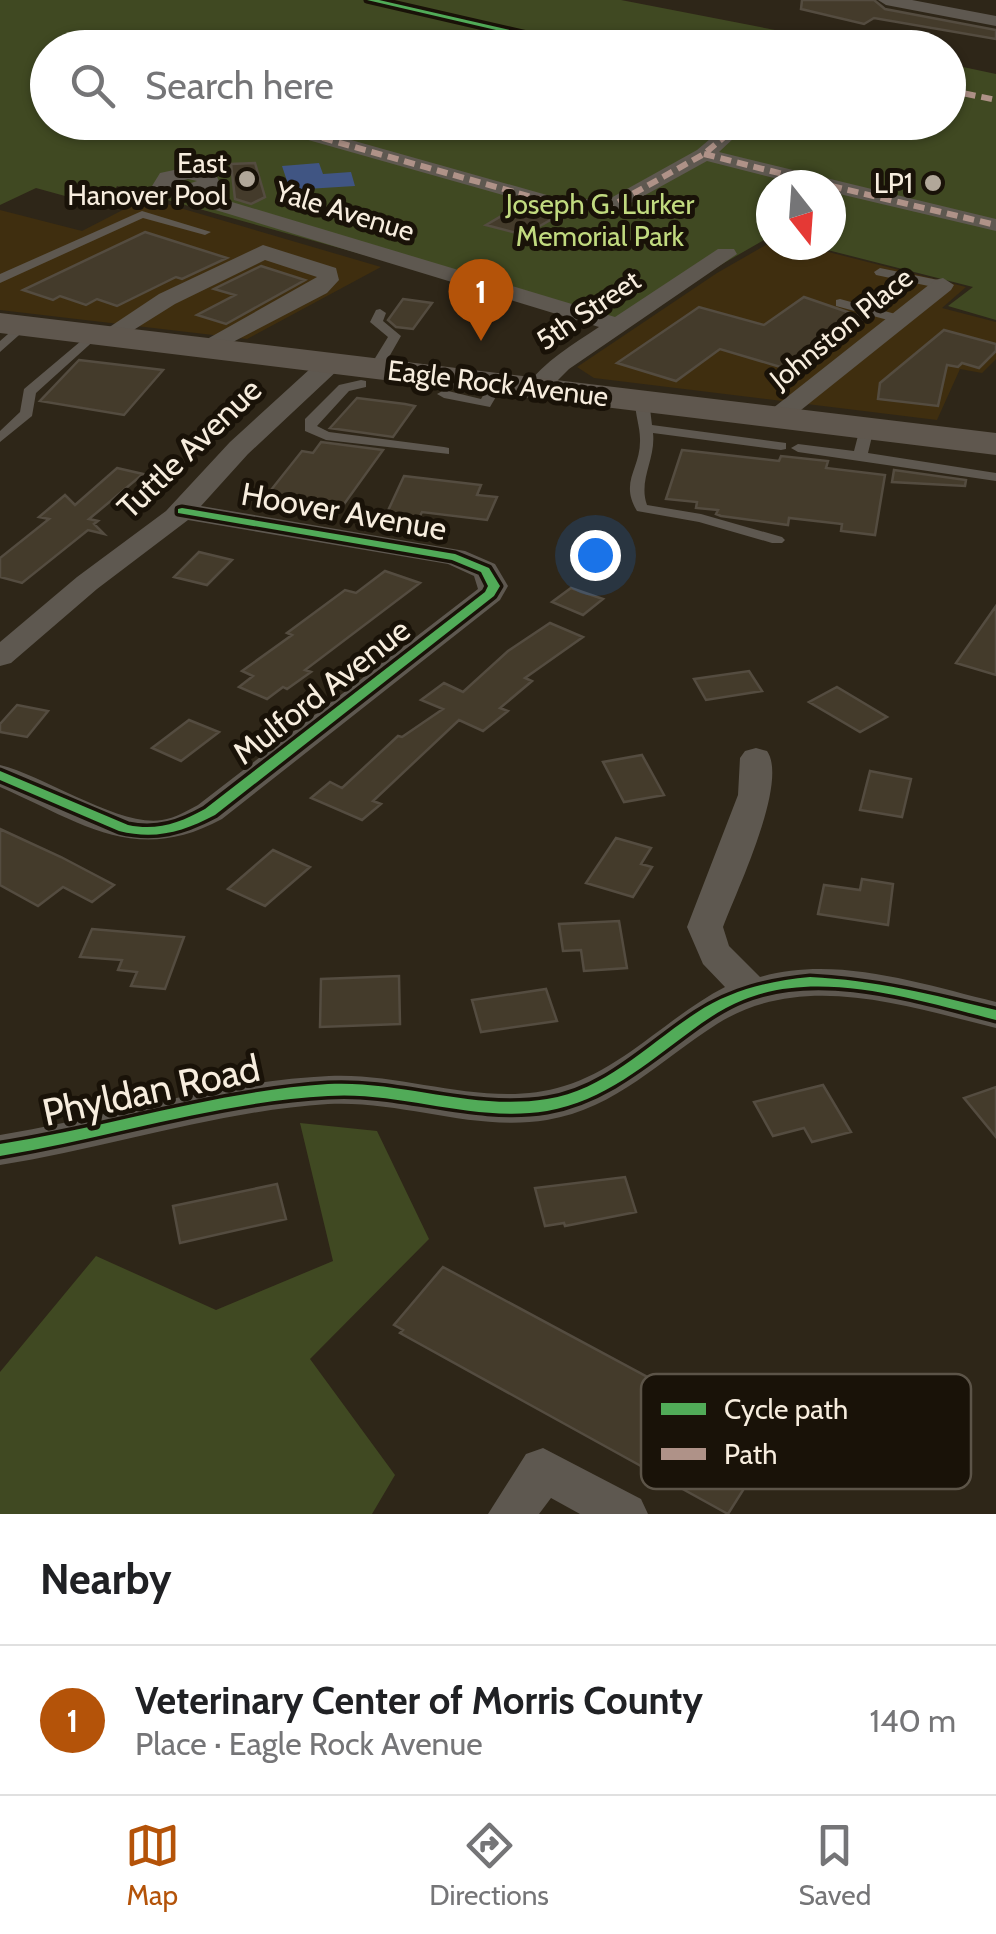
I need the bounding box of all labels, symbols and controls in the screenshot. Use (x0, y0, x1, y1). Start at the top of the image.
search box (30, 30, 966, 140)
icon: search (65, 58, 120, 113)
text: Search here (145, 62, 334, 109)
place label: East Hanover Pool (67, 146, 227, 212)
place label: LP1 (874, 166, 913, 200)
marker: East Hanover Pool (236, 168, 258, 190)
north arrow (756, 170, 846, 260)
marker: LP1 (922, 172, 944, 194)
street label: Yale Avenue (271, 173, 419, 248)
park label: Joseph G. Lurker Memorial Park (505, 187, 694, 253)
pin: 1 (448, 258, 514, 341)
street label: Johnston Place (762, 260, 919, 397)
street label: 5th Street (530, 263, 646, 357)
street label: Eagle Rock Avenue (386, 353, 610, 413)
street label: Tuttle Avenue (109, 370, 269, 526)
street label: Hoover Avenue (238, 474, 450, 548)
your location (570, 530, 621, 581)
street label: Mulford Avenue (225, 610, 417, 772)
street label: Phyldan Road (38, 1044, 264, 1136)
legend (641, 1374, 971, 1489)
text: Cycle path (724, 1392, 848, 1426)
text: Path (724, 1437, 777, 1471)
text: Nearby (40, 1553, 172, 1605)
text: Veterinary Center of Morris County (135, 1677, 703, 1724)
text: 1 (67, 1701, 78, 1740)
text: 140 m (869, 1701, 956, 1740)
text: Place · Eagle Rock Avenue (135, 1724, 483, 1763)
tab: Map (125, 1818, 180, 1912)
tab: Directions (429, 1818, 549, 1912)
tab: Saved (799, 1818, 871, 1912)

